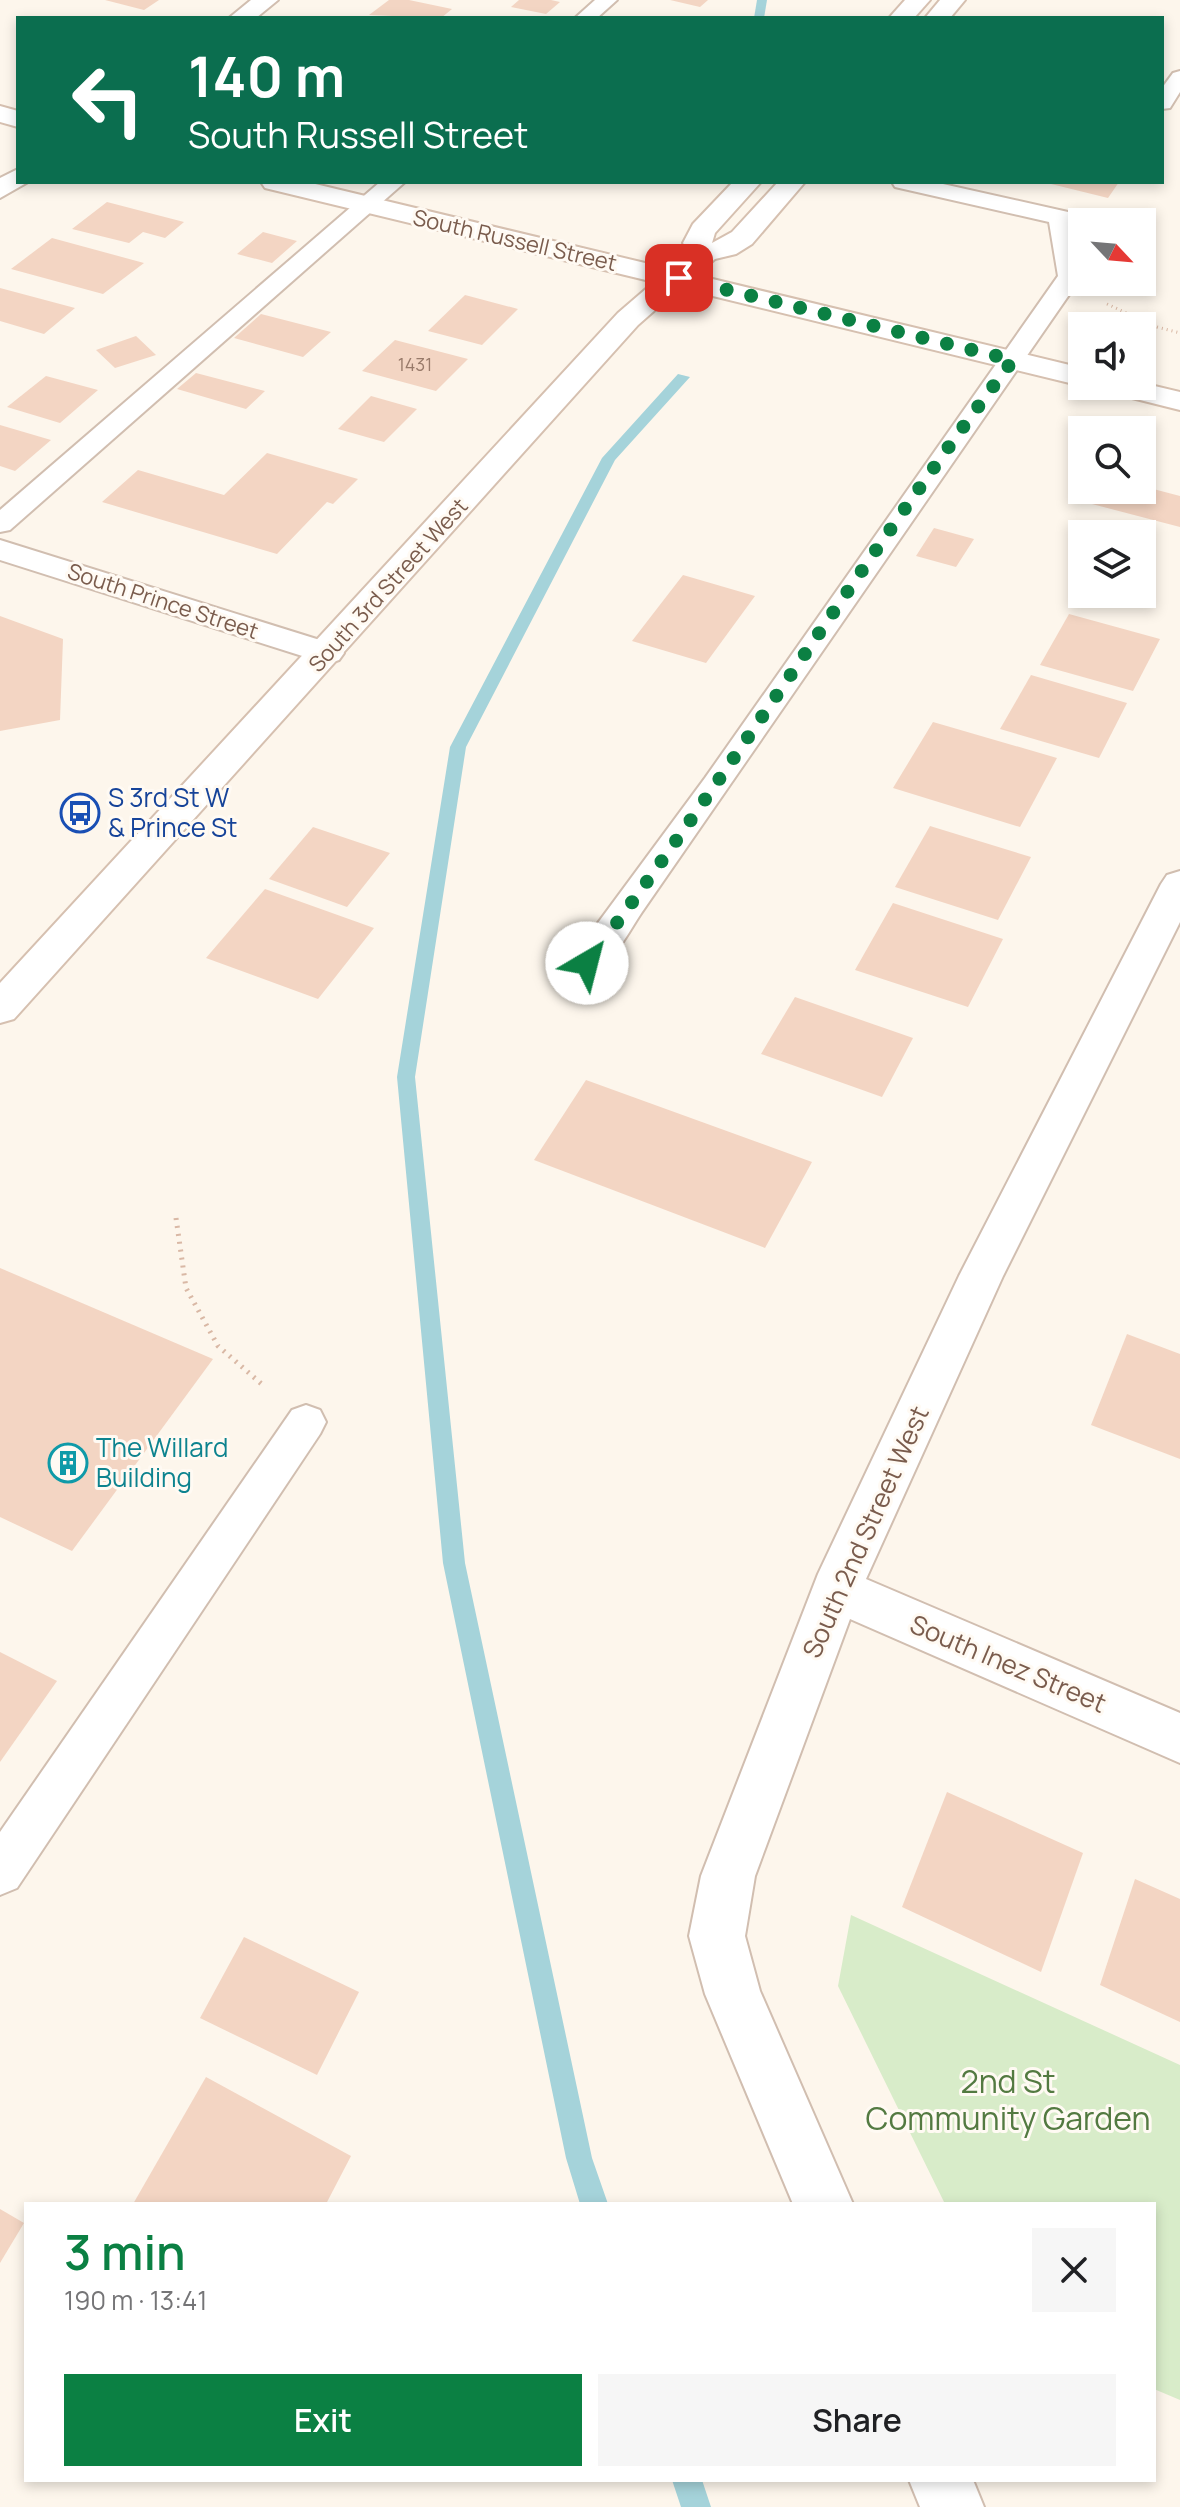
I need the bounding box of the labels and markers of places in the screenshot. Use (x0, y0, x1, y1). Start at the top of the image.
pin (645, 244, 713, 312)
place label: S 3rd St W & Prince St (108, 779, 238, 845)
bus stop icon: S 3rd St W & Prince St (59, 792, 101, 834)
place label: The Willard Building (96, 1429, 228, 1495)
building icon: The Willard Building (47, 1442, 89, 1484)

